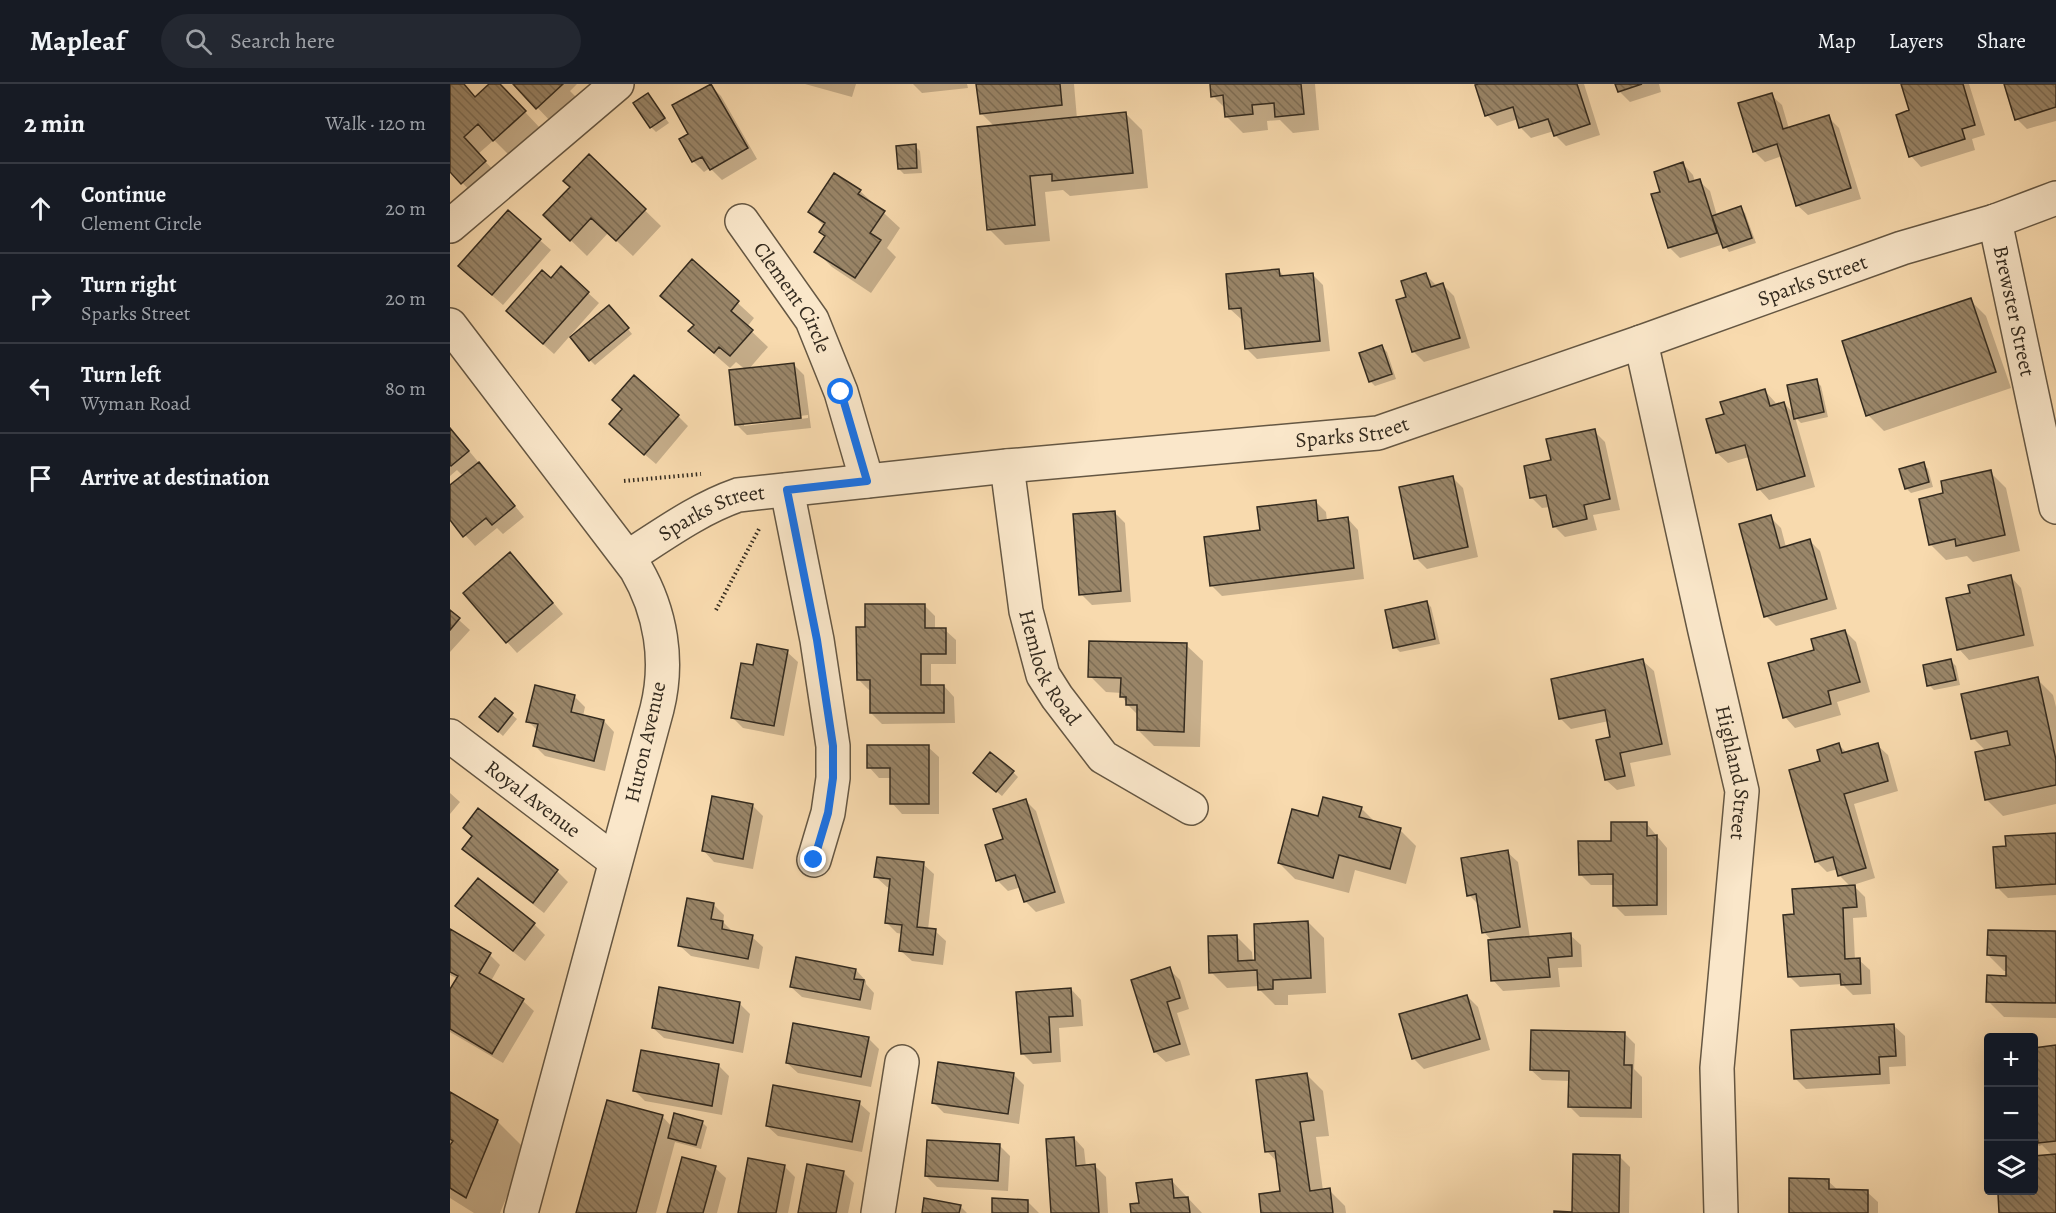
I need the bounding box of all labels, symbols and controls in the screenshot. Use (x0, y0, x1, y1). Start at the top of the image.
search box (161, 14, 581, 68)
text: Mapleaf (30, 22, 125, 60)
icon: search (182, 25, 215, 58)
text: Search here (230, 26, 335, 56)
text: Map (1817, 27, 1856, 55)
text: Layers (1889, 27, 1944, 55)
text: Share (1977, 27, 2026, 55)
text: 2 min (24, 106, 85, 141)
text: Walk · 120 m (325, 110, 426, 137)
text: Continue (81, 180, 166, 210)
icon: ahead (24, 192, 57, 225)
text: 20 m (385, 195, 426, 222)
text: Clement Circle (81, 210, 202, 237)
street label: Clement Circle (747, 236, 838, 357)
street label: Brewster Street (1987, 243, 2042, 379)
street label: Sparks Street (1754, 248, 1871, 313)
text: Turn right (81, 270, 177, 300)
icon: right (24, 282, 57, 315)
text: 20 m (385, 285, 426, 312)
text: Sparks Street (81, 300, 190, 327)
text: Turn left (81, 360, 161, 390)
icon: left (24, 372, 57, 405)
text: 80 m (385, 375, 426, 402)
route start (827, 378, 853, 404)
text: Wyman Road (81, 390, 191, 417)
street label: Sparks Street (1294, 409, 1413, 454)
icon: arrive (24, 462, 57, 495)
text: Arrive at destination (81, 463, 270, 493)
street label: Sparks Street (653, 478, 766, 548)
street label: Hemlock Road (1012, 607, 1088, 732)
street label: Huron Avenue (617, 679, 673, 805)
street label: Highland Street (1709, 702, 1756, 841)
street label: Royal Avenue (479, 754, 586, 844)
route end (800, 846, 826, 872)
map controls (1984, 1033, 2038, 1195)
button: + (1984, 1033, 2038, 1087)
button: − (1984, 1087, 2038, 1141)
button: layers (1984, 1141, 2038, 1195)

